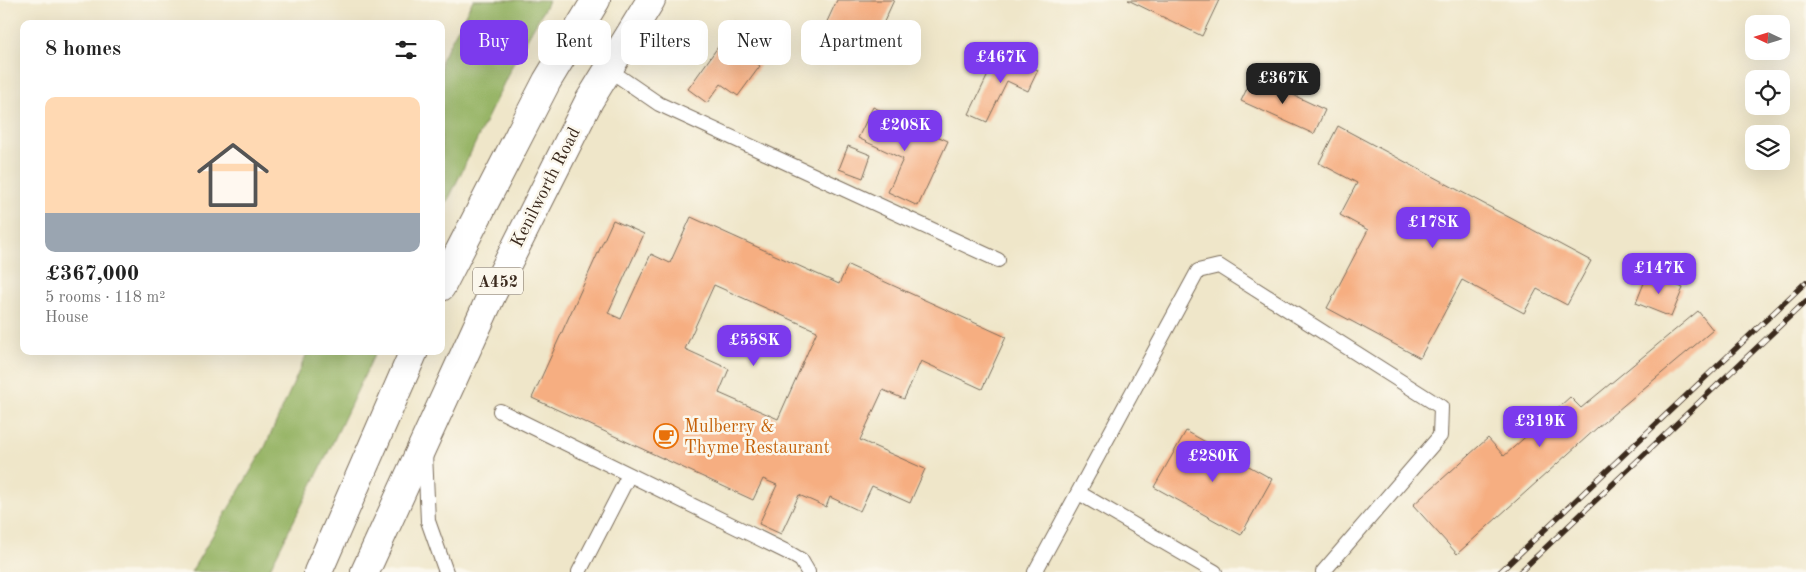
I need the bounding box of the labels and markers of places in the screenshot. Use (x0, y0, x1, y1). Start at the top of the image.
pin: £467K (966, 42, 1036, 84)
pin: £367K (1248, 62, 1318, 105)
pin: £208K (870, 110, 940, 152)
pin: £178K (1398, 206, 1468, 249)
pin: £147K (1624, 252, 1694, 295)
pin: £558K (719, 324, 789, 367)
pin: £319K (1505, 406, 1575, 448)
place label: Mulberry & Thyme Restaurant (684, 418, 830, 457)
cafe icon: Mulberry & Thyme Restaurant (653, 423, 679, 449)
pin: £280K (1178, 440, 1248, 483)

